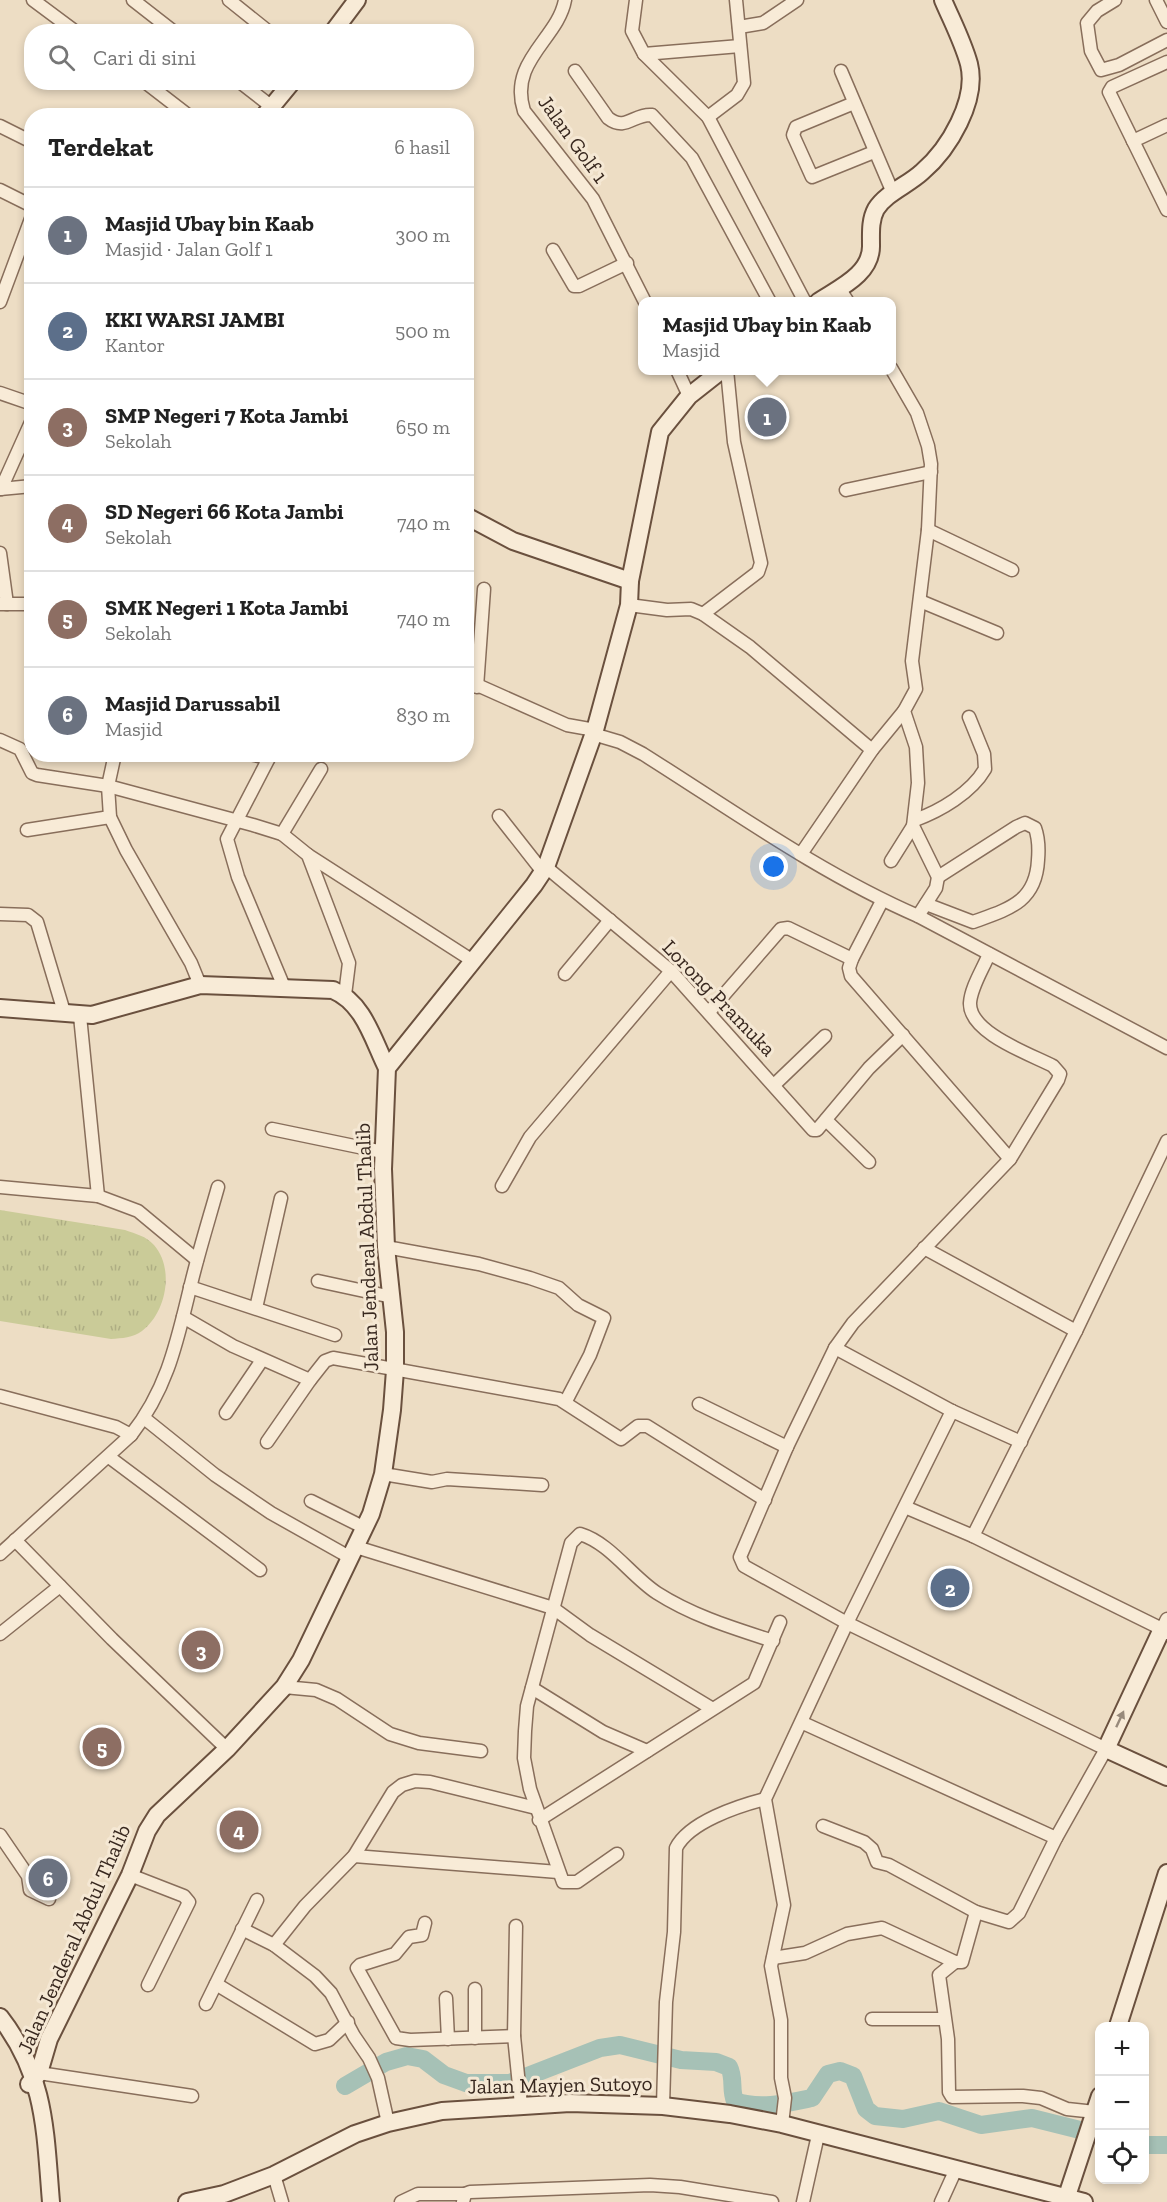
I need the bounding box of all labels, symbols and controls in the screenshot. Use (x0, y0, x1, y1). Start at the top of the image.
search box (24, 24, 474, 90)
icon: search (45, 41, 78, 74)
text: Cari di sini (93, 44, 196, 71)
street label: Jalan Golf 1 (533, 90, 614, 187)
text: Terdekat (48, 131, 153, 163)
text: 6 hasil (394, 135, 450, 159)
text: Masjid Ubay bin Kaab (105, 210, 314, 237)
text: 1 (63, 223, 72, 247)
text: 300 m (395, 223, 450, 247)
text: Masjid · Jalan Golf 1 (105, 237, 273, 261)
popup (638, 297, 896, 375)
text: KKI WARSI JAMBI (105, 306, 285, 333)
text: Masjid Ubay bin Kaab (663, 311, 871, 338)
text: 2 (62, 319, 73, 343)
text: 500 m (395, 319, 450, 343)
text: Kantor (105, 333, 165, 357)
text: Masjid (663, 338, 720, 362)
pin: 1 (748, 394, 786, 440)
text: SMP Negeri 7 Kota Jambi (105, 402, 348, 429)
text: 3 (62, 415, 73, 439)
text: 650 m (396, 415, 450, 439)
text: Sekolah (105, 429, 172, 453)
text: SD Negeri 66 Kota Jambi (105, 498, 344, 525)
text: 4 (62, 511, 73, 535)
text: 740 m (397, 511, 450, 535)
text: Sekolah (105, 525, 172, 549)
text: SMK Negeri 1 Kota Jambi (105, 594, 348, 621)
text: 5 (62, 607, 73, 631)
text: 740 m (397, 607, 450, 631)
text: Sekolah (105, 621, 172, 645)
text: Masjid Darussabil (105, 690, 280, 717)
text: 6 (62, 703, 73, 727)
text: 830 m (396, 703, 450, 727)
text: Masjid (105, 717, 162, 741)
your location (759, 852, 788, 881)
street label: Lorong Pramuka (658, 934, 781, 1061)
street label: Jalan Jenderal Abdul Thalib (350, 1123, 383, 1371)
pin: 2 (930, 1566, 970, 1610)
pin: 3 (182, 1628, 220, 1672)
one-way arrow (1116, 1710, 1125, 1727)
pin: 5 (82, 1724, 122, 1770)
pin: 4 (220, 1808, 258, 1852)
street label: Jalan Jenderal Abdul Thalib (12, 1820, 135, 2057)
pin: 6 (28, 1856, 68, 1900)
map controls (1095, 2022, 1149, 2184)
button: + (1095, 2022, 1149, 2076)
street label: Jalan Mayjen Sutoyo (467, 2070, 653, 2100)
button: − (1095, 2076, 1149, 2130)
button: locate (1095, 2130, 1149, 2184)

